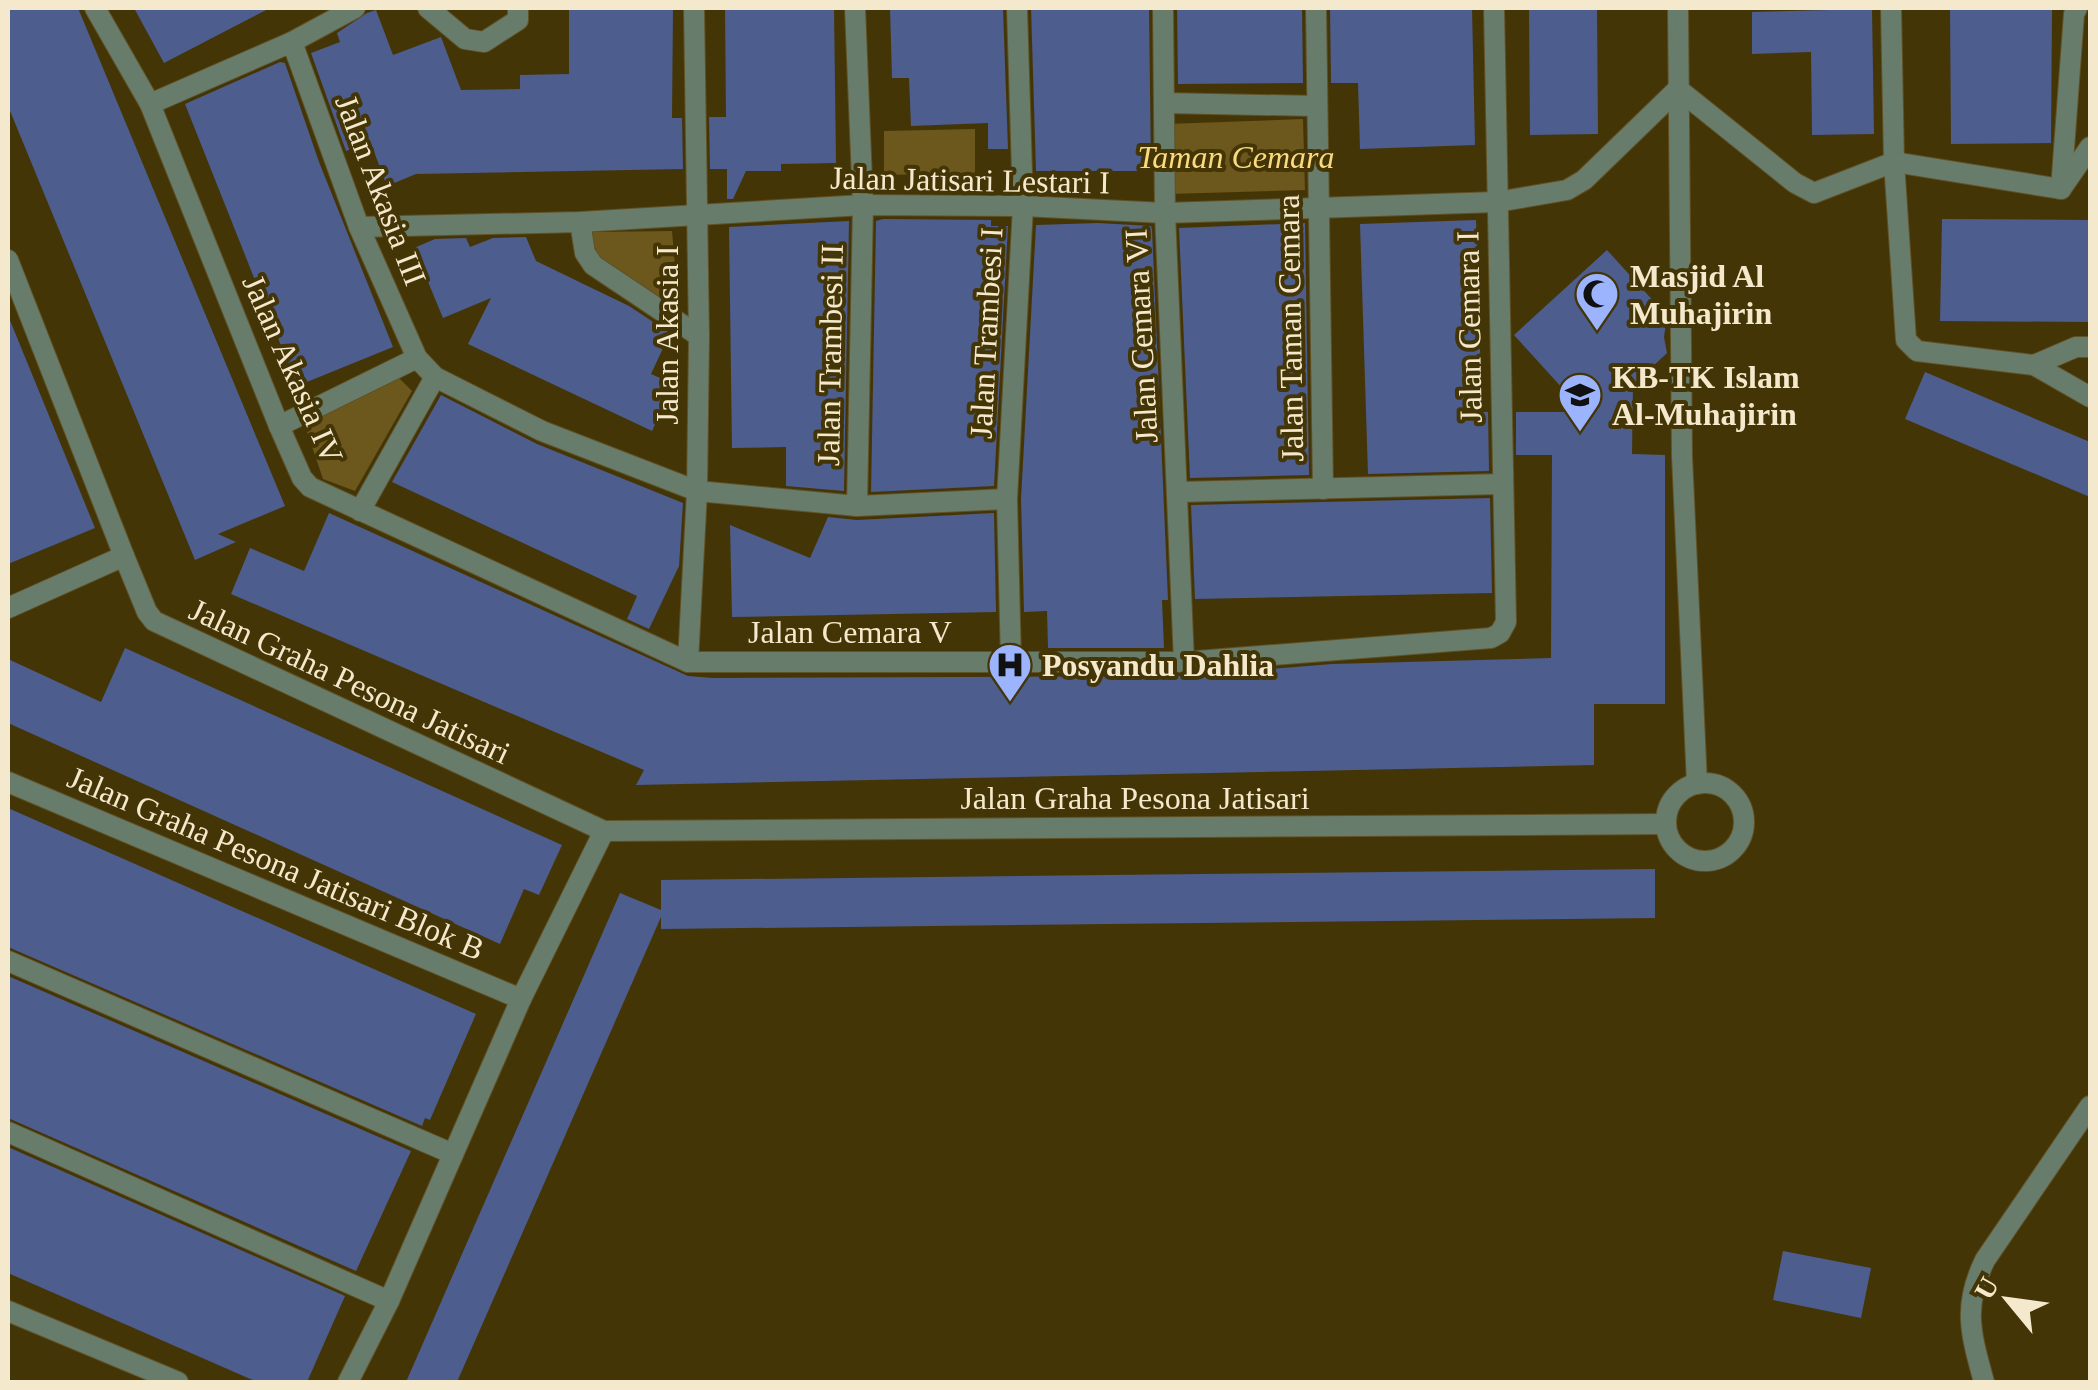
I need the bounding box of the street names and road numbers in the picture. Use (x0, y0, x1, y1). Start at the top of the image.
street label: Jalan Akasia III (328, 90, 434, 290)
street label: Jalan Jatisari Lestari I (830, 160, 1110, 200)
street label: Jalan Taman Cemara (1270, 194, 1310, 462)
street label: Jalan Trambesi I (962, 226, 1010, 440)
street label: Jalan Cemara VI (1117, 228, 1165, 444)
street label: Jalan Cemara I (1449, 231, 1489, 423)
street label: Jalan Trambesi II (810, 244, 850, 466)
street label: Jalan Akasia I (649, 245, 685, 425)
street label: Jalan Akasia IV (235, 269, 351, 469)
street label: Jalan Graha Pesona Jatisari (184, 591, 516, 771)
street label: Jalan Cemara V (748, 614, 952, 650)
street label: Jalan Graha Pesona Jatisari Blok B (62, 759, 490, 967)
street label: Jalan Graha Pesona Jatisari (960, 780, 1310, 816)

